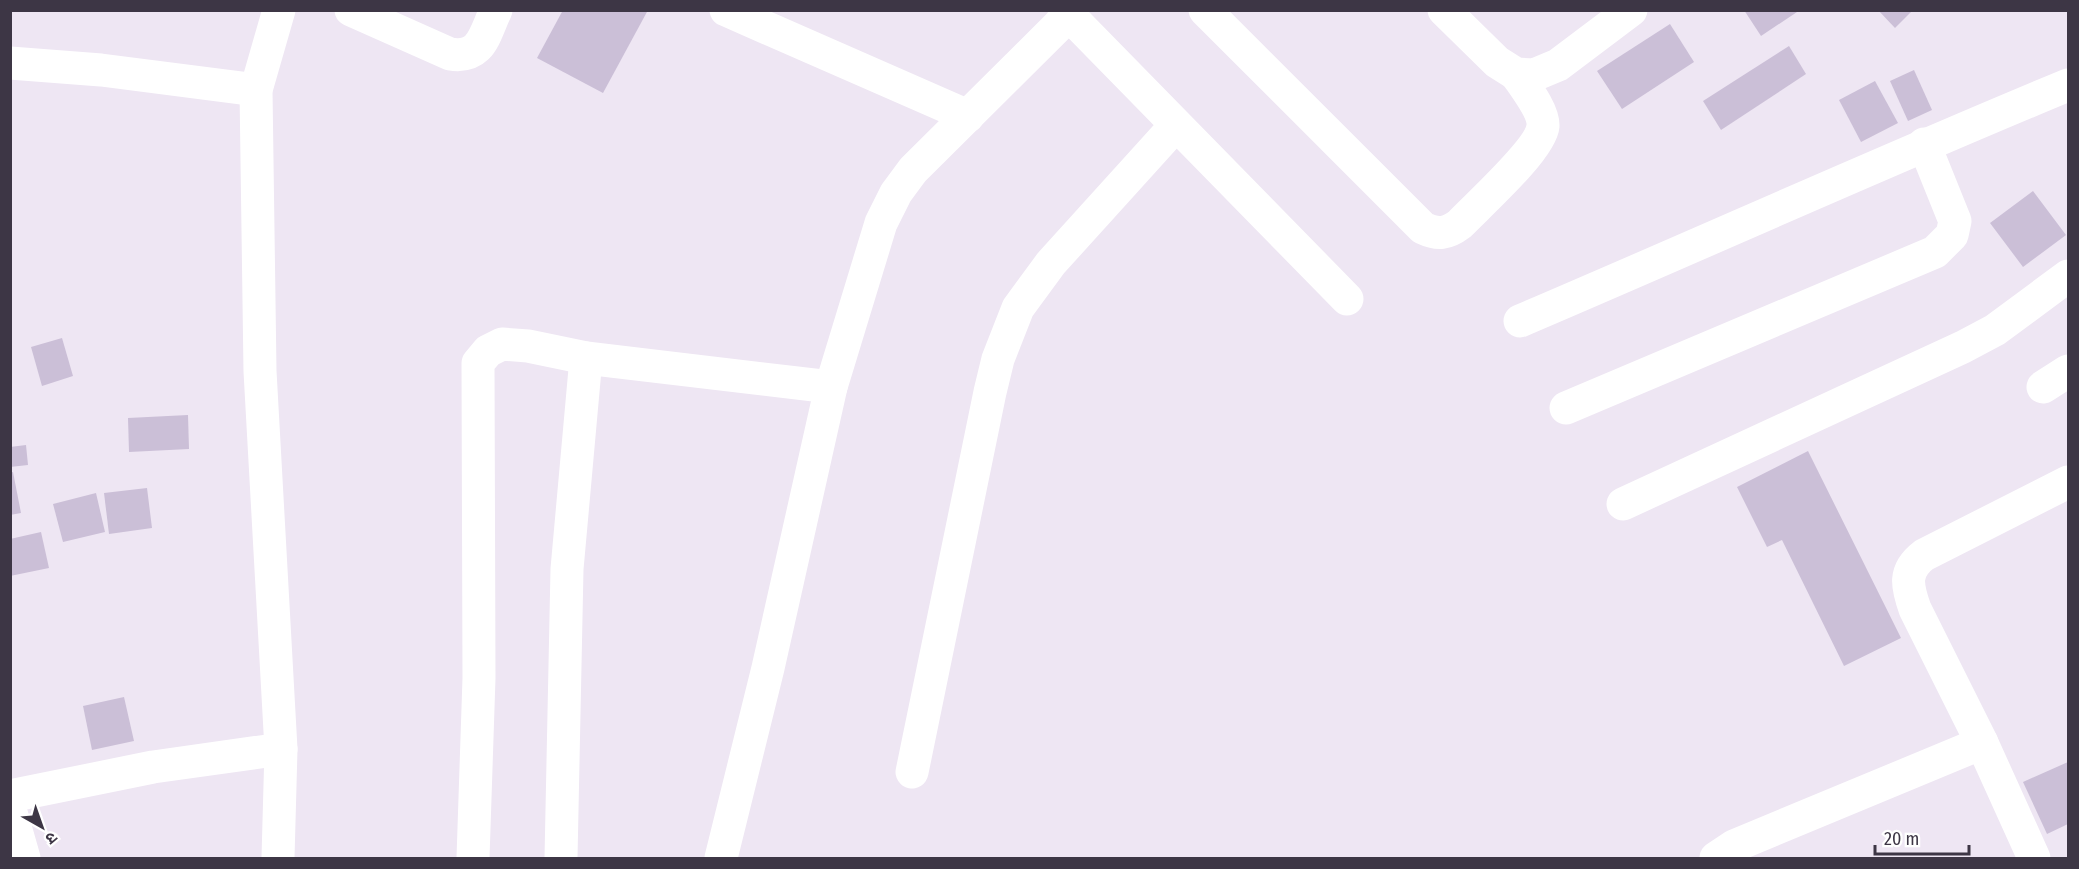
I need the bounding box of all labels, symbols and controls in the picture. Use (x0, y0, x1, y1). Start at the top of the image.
north arrow (12, 797, 72, 857)
scale bar (1875, 818, 1970, 856)
text: उ (41, 828, 61, 849)
text: 20 m (1884, 828, 1919, 850)

